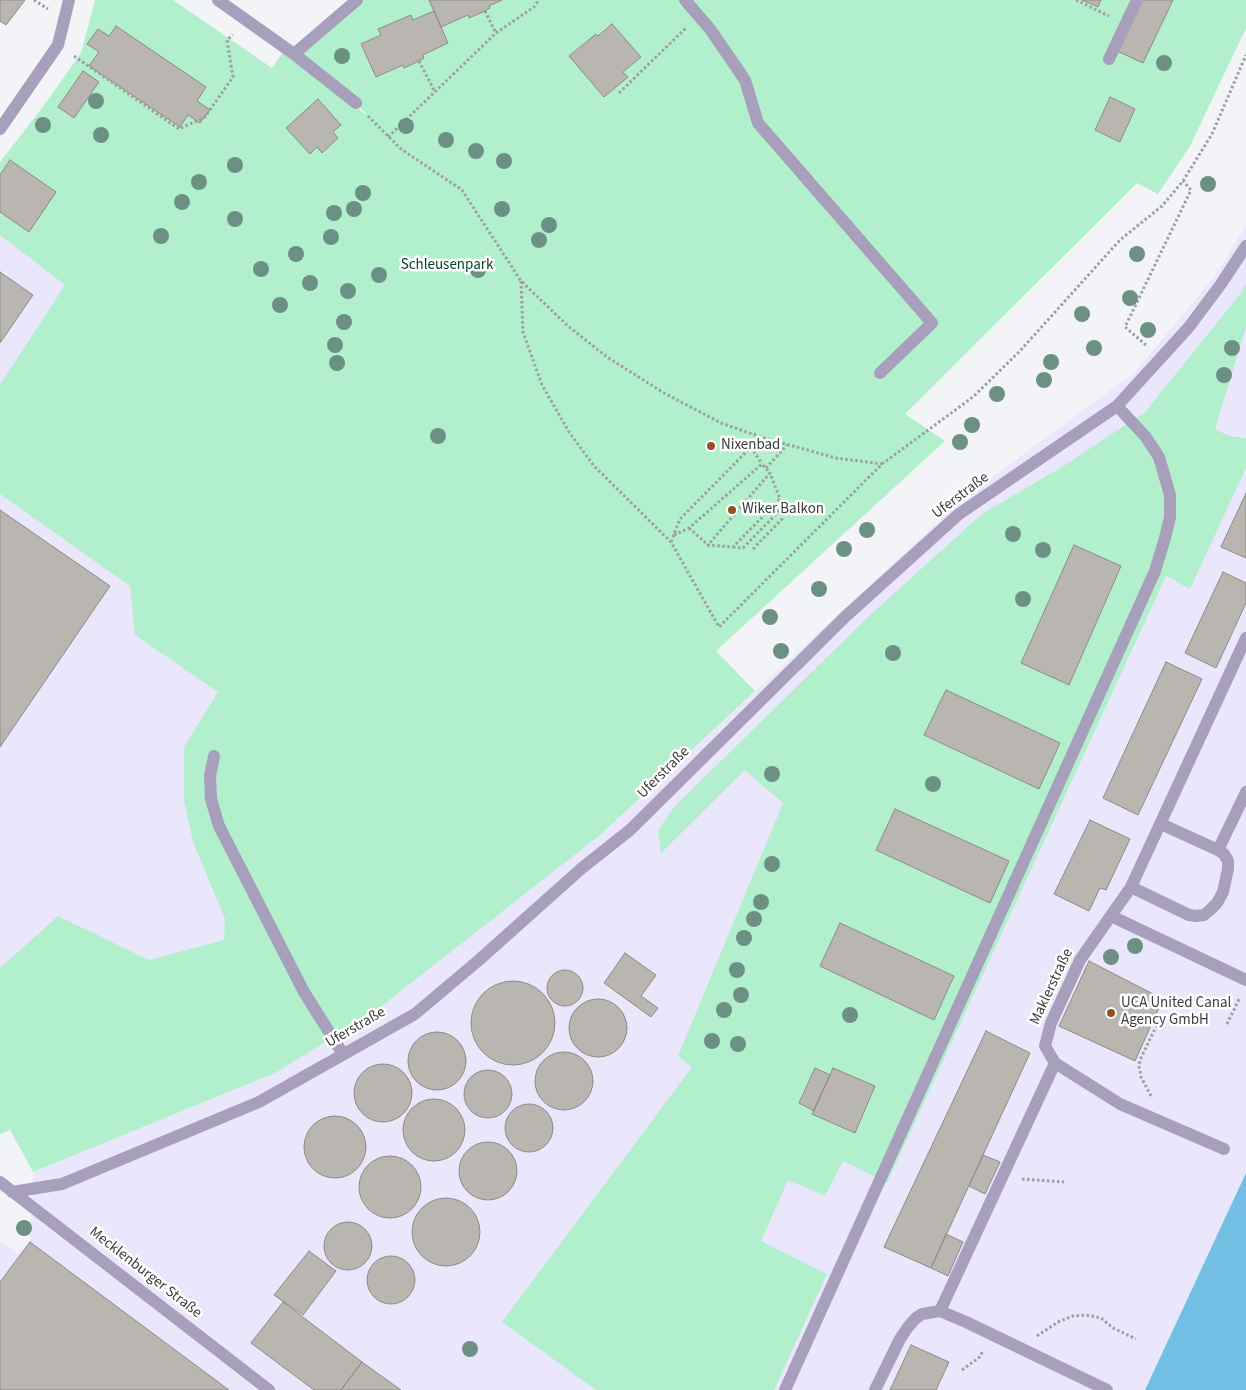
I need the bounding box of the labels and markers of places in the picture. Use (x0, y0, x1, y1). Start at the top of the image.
place label: Nixenbad (721, 437, 780, 455)
marker: Nixenbad (705, 440, 717, 452)
place label: Wiker Balkon (742, 501, 824, 519)
marker: Wiker Balkon (726, 504, 738, 516)
place label: UCA United Canal Agency GmbH (1121, 995, 1231, 1030)
marker: UCA United Canal Agency GmbH (1105, 1007, 1117, 1019)

